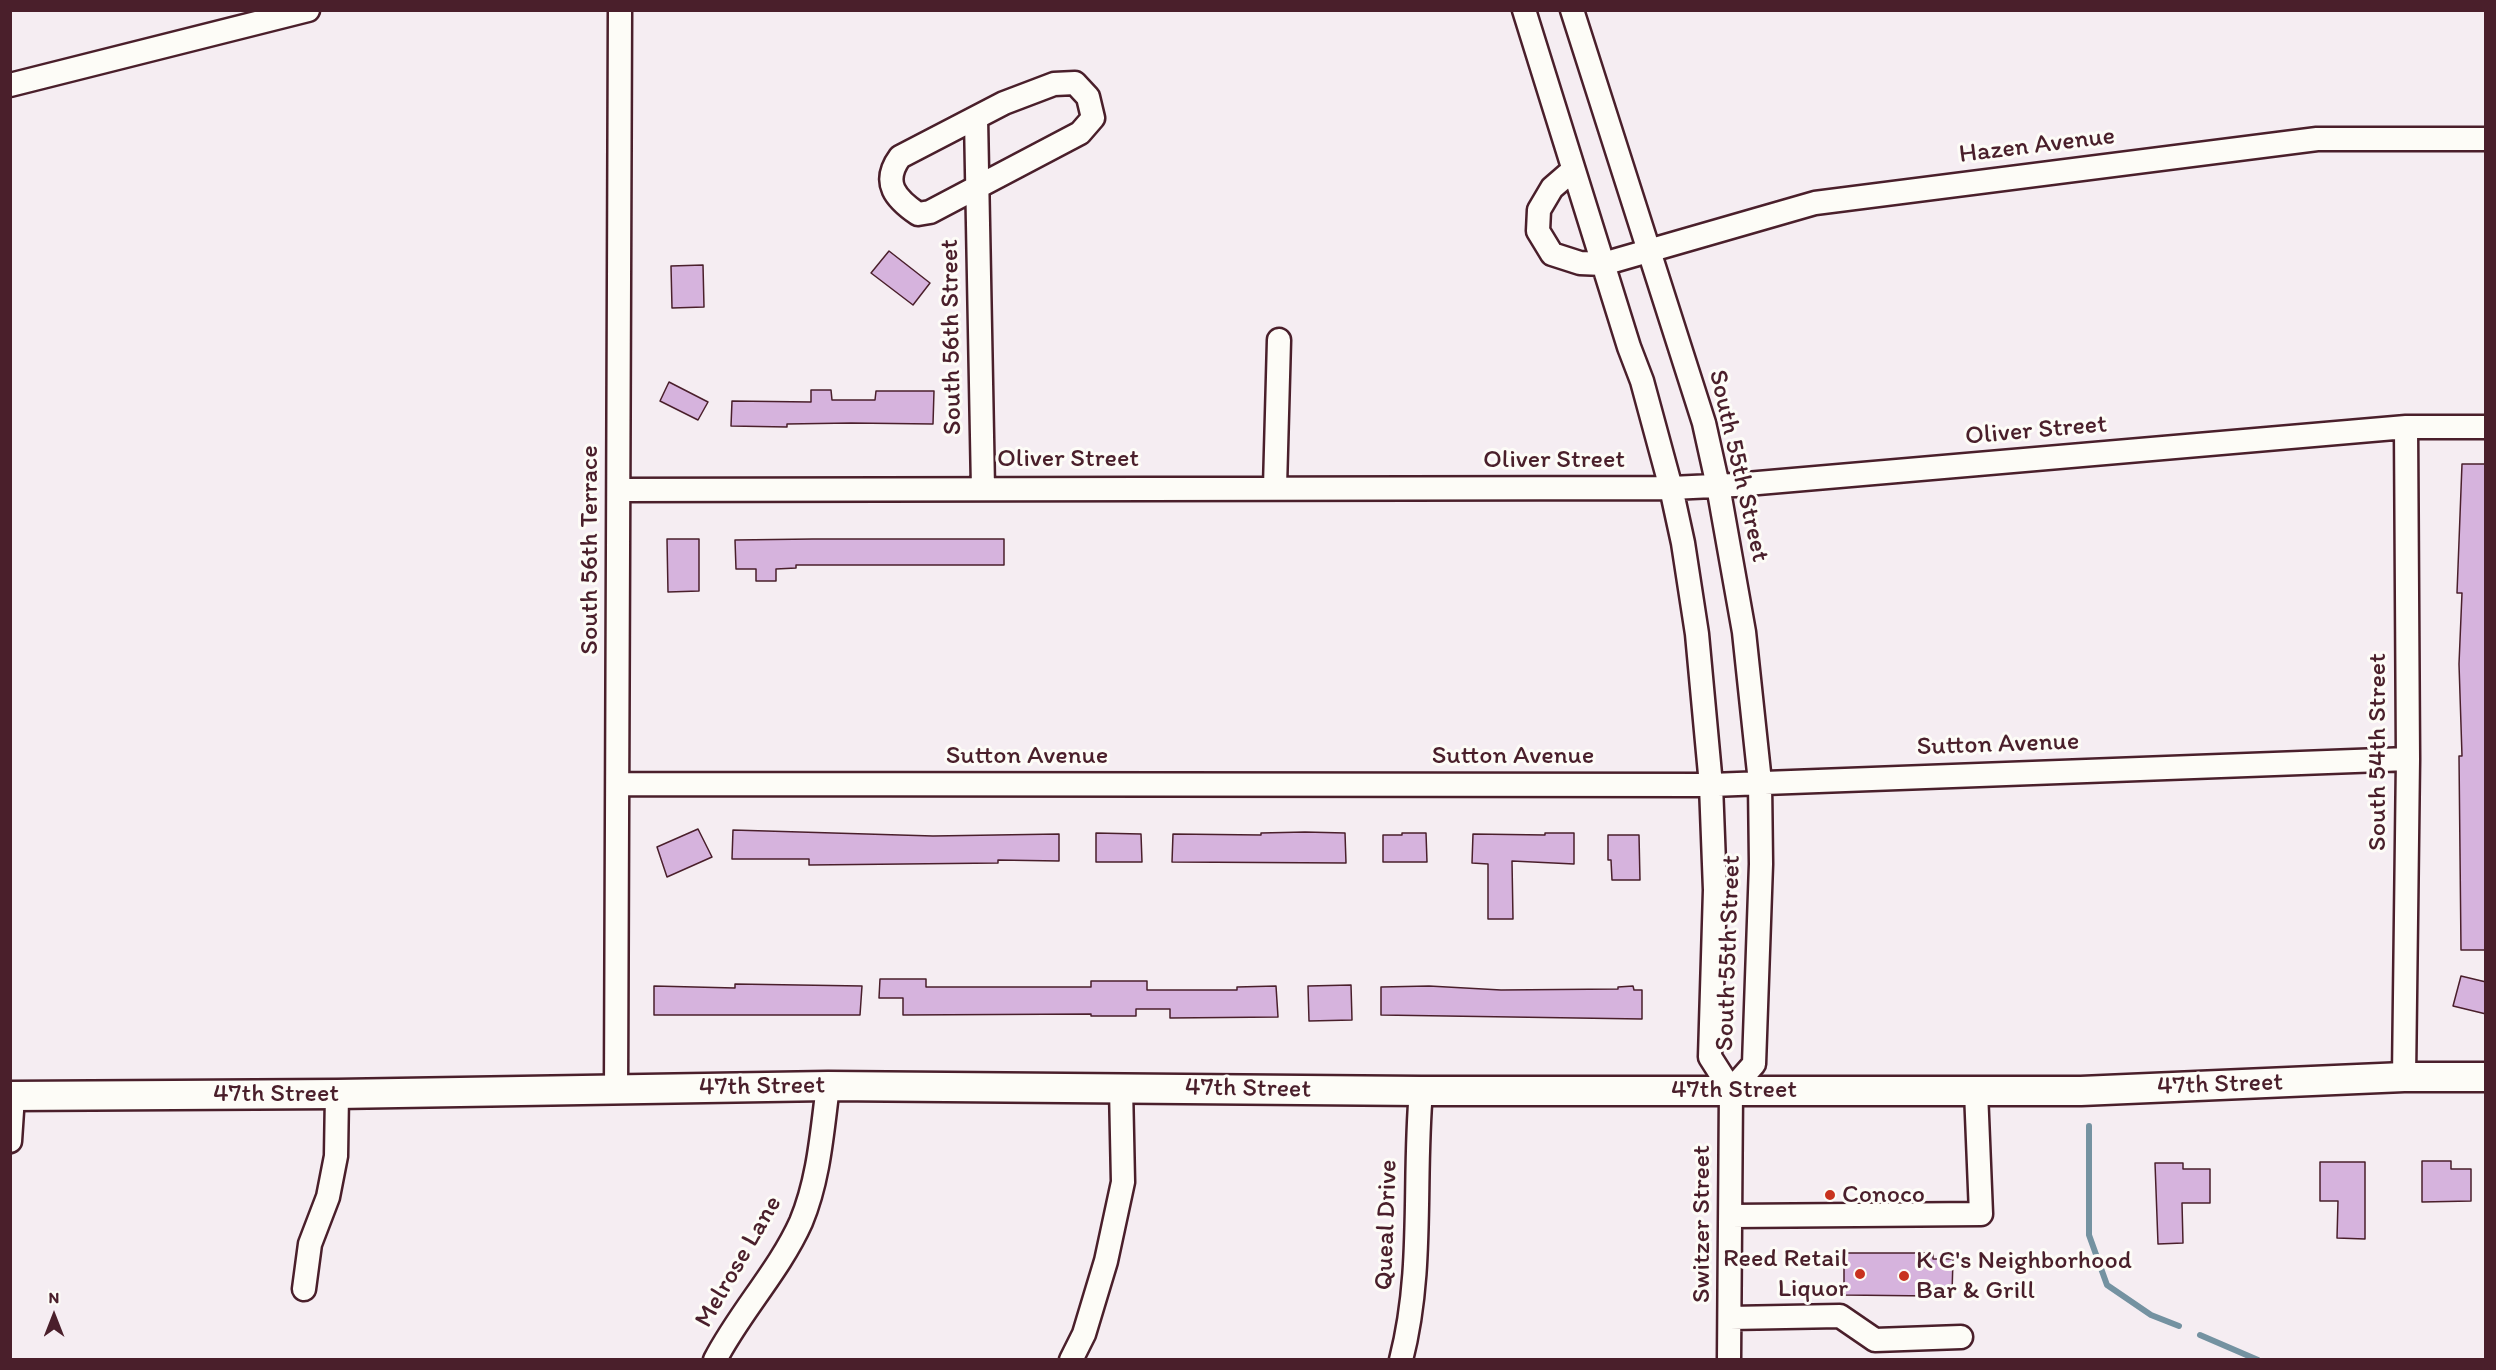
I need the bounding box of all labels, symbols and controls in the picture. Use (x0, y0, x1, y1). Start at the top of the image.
street label: Hazen Avenue (1957, 121, 2117, 171)
street label: South 56th Street (935, 239, 969, 435)
street label: South 55th Street (1701, 367, 1775, 565)
street label: Oliver Street (1964, 409, 2108, 453)
street label: Oliver Street (997, 443, 1139, 475)
street label: Oliver Street (1483, 444, 1625, 476)
street label: South 56th Terrace (574, 445, 606, 655)
street label: South 54th Street (2362, 653, 2394, 851)
street label: Sutton Avenue (1916, 727, 2080, 763)
street label: Sutton Avenue (946, 740, 1108, 772)
street label: Sutton Avenue (1432, 740, 1594, 772)
street label: South 55th Street (1710, 855, 1748, 1051)
street label: 47th Street (2156, 1067, 2284, 1103)
street label: 47th Street (699, 1070, 825, 1104)
street label: 47th Street (1185, 1072, 1311, 1106)
street label: 47th Street (1671, 1074, 1797, 1106)
street label: 47th Street (213, 1078, 339, 1110)
street label: Switzer Street (1686, 1145, 1718, 1303)
street label: Queal Drive (1369, 1159, 1405, 1291)
place label: Conoco (1842, 1179, 1925, 1211)
marker: Conoco (1823, 1188, 1837, 1202)
street label: Melrose Lane (689, 1191, 789, 1333)
place label: Reed Retail Liquor (1723, 1243, 1848, 1304)
place label: K C's Neighborhood Bar & Grill (1916, 1245, 2132, 1306)
marker: Reed Retail Liquor (1853, 1267, 1867, 1281)
marker: K C's Neighborhood Bar & Grill (1897, 1269, 1911, 1283)
north arrow (24, 1286, 84, 1346)
text: N (49, 1288, 59, 1307)

